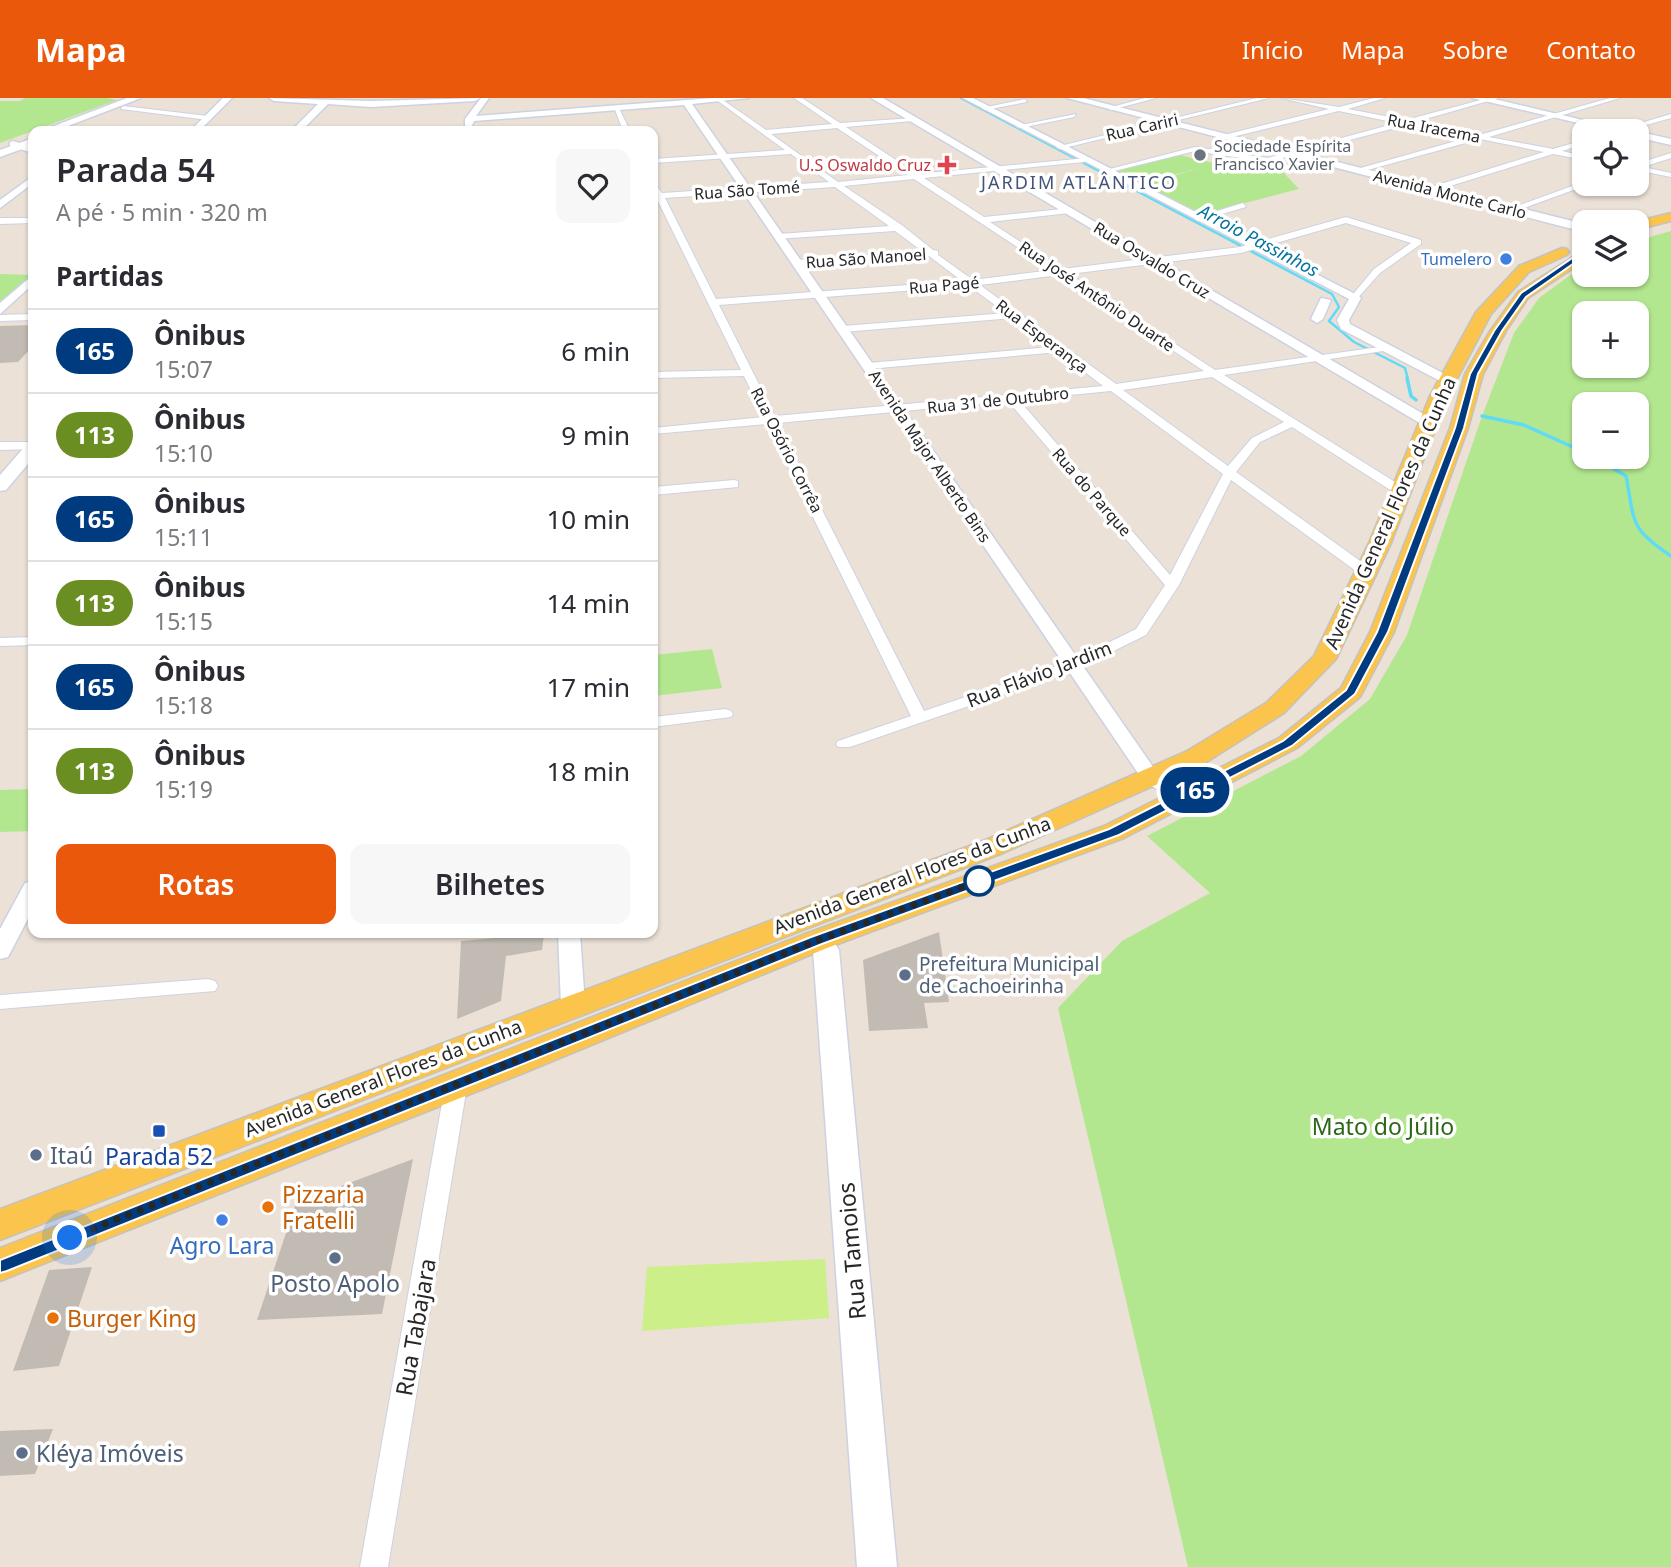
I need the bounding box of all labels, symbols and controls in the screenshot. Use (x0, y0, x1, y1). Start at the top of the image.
text: Mapa (35, 27, 127, 72)
text: Início (1242, 33, 1303, 66)
text: Mapa (1341, 33, 1405, 66)
text: Sobre (1443, 33, 1508, 66)
text: Contato (1546, 33, 1636, 66)
street label: Rua Cariri (1104, 108, 1180, 146)
street label: Rua Iracema (1386, 108, 1482, 148)
map controls (1572, 119, 1649, 469)
button: locate (1572, 119, 1649, 196)
place label: Sociedade Espírita Francisco Xavier (1214, 135, 1351, 175)
text: Parada 54 (56, 147, 215, 192)
marker: Sociedade Espírita Francisco Xavier (1192, 147, 1208, 163)
button: heart (556, 149, 630, 223)
place label: U.S Oswaldo Cruz (799, 154, 931, 176)
marker: U.S Oswaldo Cruz (937, 155, 957, 175)
street label: Avenida Monte Carlo (1371, 164, 1529, 224)
district label: JARDIM ATLÂNTICO (979, 170, 1177, 194)
street label: Rua São Tomé (693, 175, 801, 205)
text: A pé · 5 min · 320 m (56, 196, 268, 228)
water label: Arroio Passinhos (1193, 197, 1324, 282)
button: layers (1572, 210, 1649, 287)
street label: Rua Osvaldo Cruz (1090, 217, 1214, 303)
street label: Rua José Antônio Duarte (1015, 236, 1179, 356)
street label: Rua São Manoel (805, 243, 927, 273)
place label: Tumelero (1421, 248, 1492, 270)
marker: Tumelero (1498, 251, 1514, 267)
text: Partidas (56, 258, 163, 294)
street label: Rua Pagé (908, 271, 980, 299)
street label: Rua Esperança (991, 294, 1093, 378)
button: + (1572, 301, 1649, 378)
text: Ônibus (154, 317, 246, 353)
text: 6 min (561, 333, 630, 369)
text: 165 (74, 334, 115, 367)
text: 15:07 (154, 353, 213, 385)
street label: Avenida Major Alberto Bins (864, 365, 996, 547)
street label: Avenida General Flores da Cunha (1318, 373, 1462, 653)
street label: Rua 31 de Outubro (926, 382, 1070, 418)
street label: Rua Osório Corrêa (746, 383, 828, 517)
button: − (1572, 392, 1649, 469)
text: Ônibus (154, 401, 246, 437)
text: 9 min (561, 417, 630, 453)
text: 113 (74, 418, 115, 451)
text: 15:10 (154, 437, 213, 469)
street label: Rua do Parque (1047, 443, 1137, 541)
text: Ônibus (154, 485, 246, 521)
text: 10 min (546, 501, 630, 537)
text: 165 (74, 502, 115, 535)
text: 15:11 (154, 521, 213, 553)
text: Ônibus (154, 569, 246, 605)
text: 14 min (546, 585, 630, 621)
text: 113 (74, 586, 115, 619)
text: 15:15 (154, 605, 213, 637)
street label: Rua Flávio Jardim (963, 634, 1115, 714)
text: Ônibus (154, 653, 246, 689)
text: 17 min (546, 669, 630, 705)
text: 165 (74, 670, 115, 703)
text: 15:18 (154, 689, 213, 721)
text: Ônibus (154, 737, 246, 773)
text: 18 min (546, 753, 630, 789)
text: 113 (74, 754, 115, 787)
line badge: 165 (1155, 767, 1235, 813)
text: 15:19 (154, 773, 213, 805)
text: 165 (1174, 773, 1216, 806)
street label: Avenida General Flores da Cunha (770, 810, 1054, 940)
button: Rotas (56, 844, 336, 924)
button: Bilhetes (350, 844, 630, 924)
unlabelled marker (964, 866, 994, 896)
place label: Prefeitura Municipal de Cachoeirinha (919, 951, 1099, 999)
marker: Prefeitura Municipal de Cachoeirinha (897, 967, 913, 983)
street label: Avenida General Flores da Cunha (241, 1013, 525, 1143)
park label: Mato do Júlio (1312, 1110, 1454, 1142)
marker: Parada 52 (151, 1123, 167, 1139)
place label: Itaú (50, 1139, 93, 1171)
place label: Parada 52 (105, 1140, 213, 1172)
marker: Itaú (28, 1147, 44, 1163)
place label: Pizzaria Fratelli (282, 1178, 365, 1236)
street label: Rua Tamoios (829, 1181, 873, 1321)
marker: Pizzaria Fratelli (260, 1199, 276, 1215)
marker: Agro Lara (214, 1212, 230, 1228)
your location (52, 1220, 87, 1255)
place label: Agro Lara (170, 1229, 274, 1261)
marker: Posto Apolo (327, 1250, 343, 1266)
street label: Rua Tabajara (387, 1256, 443, 1398)
place label: Posto Apolo (270, 1267, 400, 1299)
place label: Burger King (67, 1302, 197, 1334)
marker: Burger King (45, 1310, 61, 1326)
place label: Kléya Imóveis (36, 1437, 184, 1469)
marker: Kléya Imóveis (14, 1445, 30, 1461)

